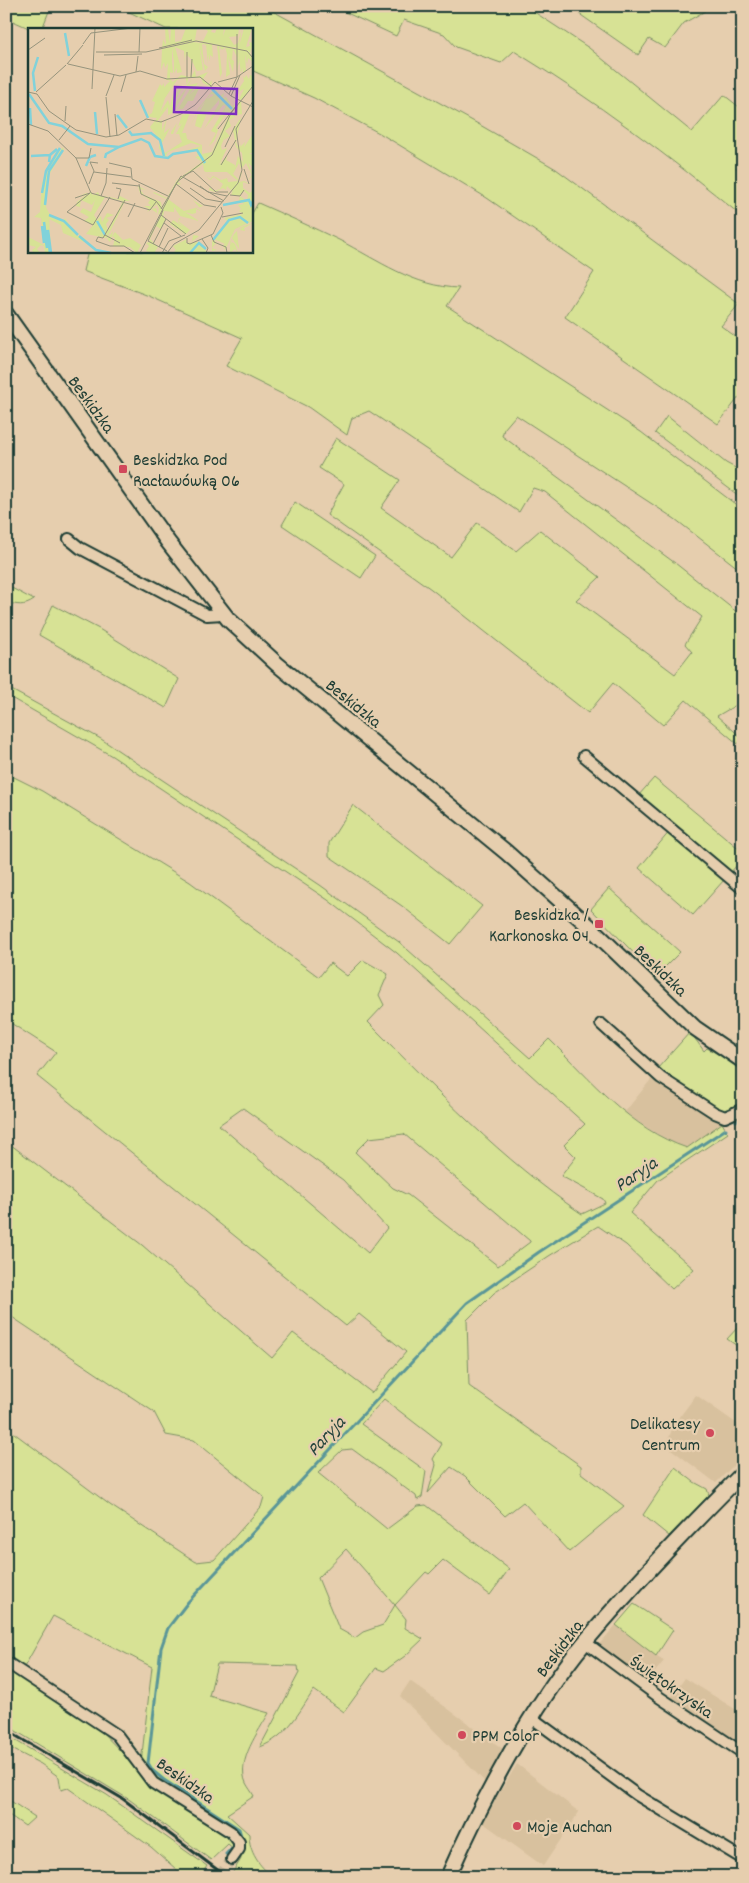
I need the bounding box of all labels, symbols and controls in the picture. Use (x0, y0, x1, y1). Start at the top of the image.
inset map (28, 28, 252, 252)
street label: Beskidzka (61, 372, 120, 440)
place label: Beskidzka Pod Racławówką 06 (133, 449, 240, 495)
marker: Beskidzka Pod Racławówką 06 (117, 463, 129, 475)
street label: Beskidzka (319, 675, 386, 736)
place label: Beskidzka / Karkonoska 04 (489, 904, 589, 950)
marker: Beskidzka / Karkonoska 04 (593, 918, 605, 930)
street label: Beskidzka (627, 940, 692, 1004)
water label: Paryja (610, 1151, 665, 1200)
water label: Paryja (302, 1411, 354, 1463)
place label: Delikatesy Centrum (630, 1413, 701, 1459)
marker: Delikatesy Centrum (704, 1427, 716, 1439)
street label: Beskidzka (531, 1615, 591, 1683)
street label: Świętokrzyska (624, 1650, 718, 1726)
place label: PPM Color (472, 1725, 539, 1750)
marker: PPM Color (456, 1729, 468, 1741)
street label: Beskidzka (150, 1753, 219, 1811)
place label: Moje Auchan (527, 1816, 612, 1841)
marker: Moje Auchan (511, 1820, 523, 1832)

